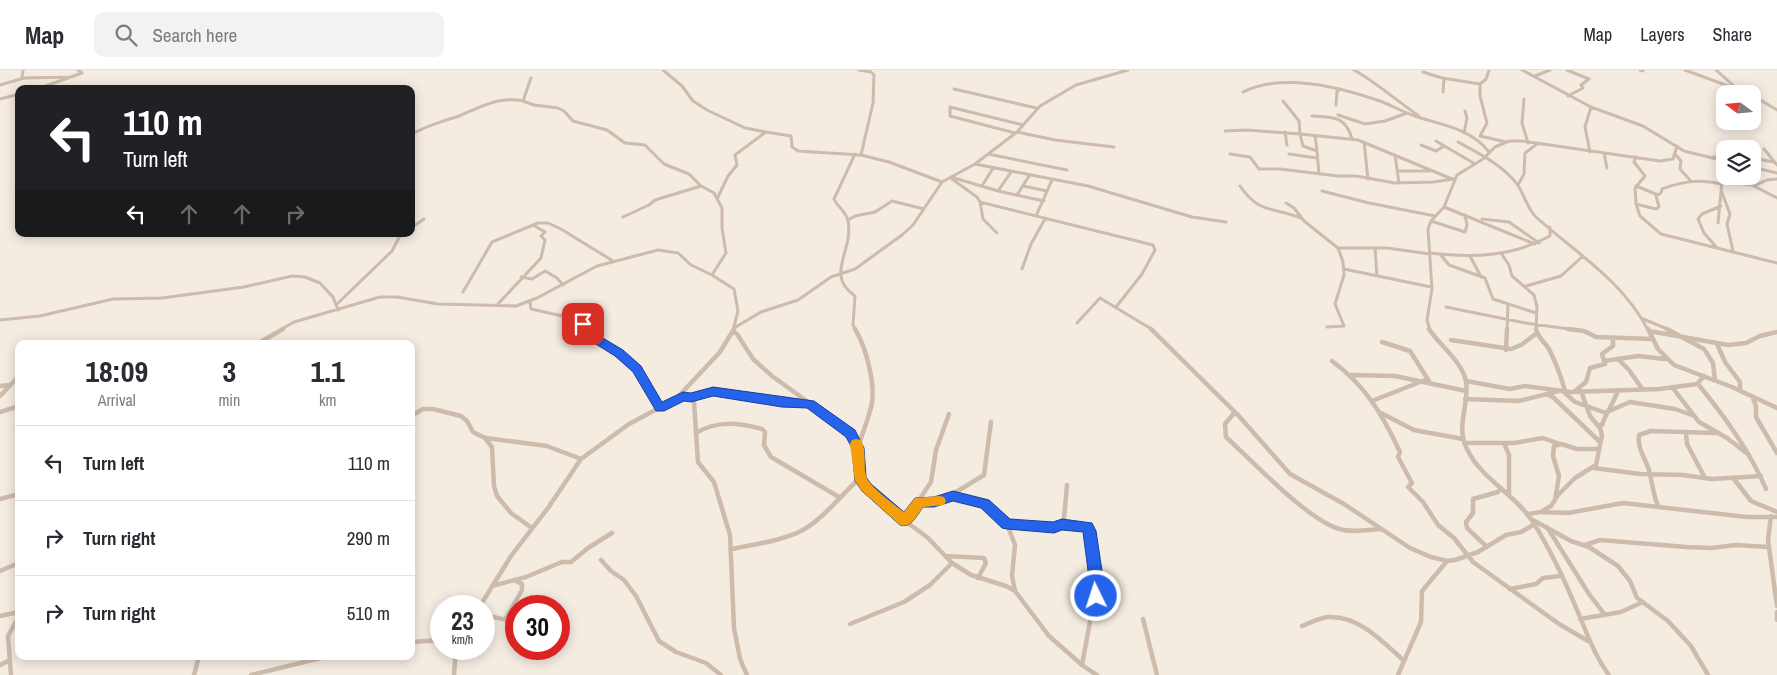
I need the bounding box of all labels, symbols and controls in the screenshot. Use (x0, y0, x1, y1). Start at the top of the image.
search box (94, 12, 444, 57)
text: Map (25, 19, 64, 51)
icon: search (112, 21, 140, 49)
text: Search here (152, 22, 237, 48)
text: Map (1584, 22, 1612, 47)
text: Layers (1640, 22, 1685, 47)
text: Share (1713, 22, 1752, 47)
north arrow (1716, 85, 1761, 130)
map controls (1716, 85, 1761, 185)
text: 110 m (123, 99, 203, 146)
icon: left (40, 105, 105, 170)
button: layers (1716, 140, 1761, 185)
text: Turn left (123, 144, 188, 174)
icon: left (122, 200, 150, 228)
icon: ahead (175, 200, 203, 228)
icon: ahead (228, 200, 256, 228)
icon: right (281, 200, 309, 228)
pin (562, 303, 604, 345)
icon: arrive (569, 310, 597, 338)
text: 18:09 (85, 351, 148, 391)
text: 3 (223, 351, 236, 391)
text: 1.1 (311, 351, 345, 391)
text: Arrival (98, 389, 136, 411)
text: min (218, 389, 240, 411)
text: km (319, 389, 336, 411)
icon: left (40, 449, 68, 477)
text: Turn left (83, 450, 144, 476)
text: 110 m (348, 450, 390, 476)
icon: right (40, 524, 68, 552)
text: Turn right (83, 525, 155, 551)
text: 290 m (347, 525, 390, 551)
position arrow (1069, 569, 1121, 621)
speed limit sign: 30 (505, 595, 570, 660)
icon: right (40, 599, 68, 627)
text: Turn right (83, 600, 155, 626)
text: 510 m (347, 600, 390, 626)
text: 23 (451, 604, 474, 638)
text: km/h (452, 632, 473, 648)

